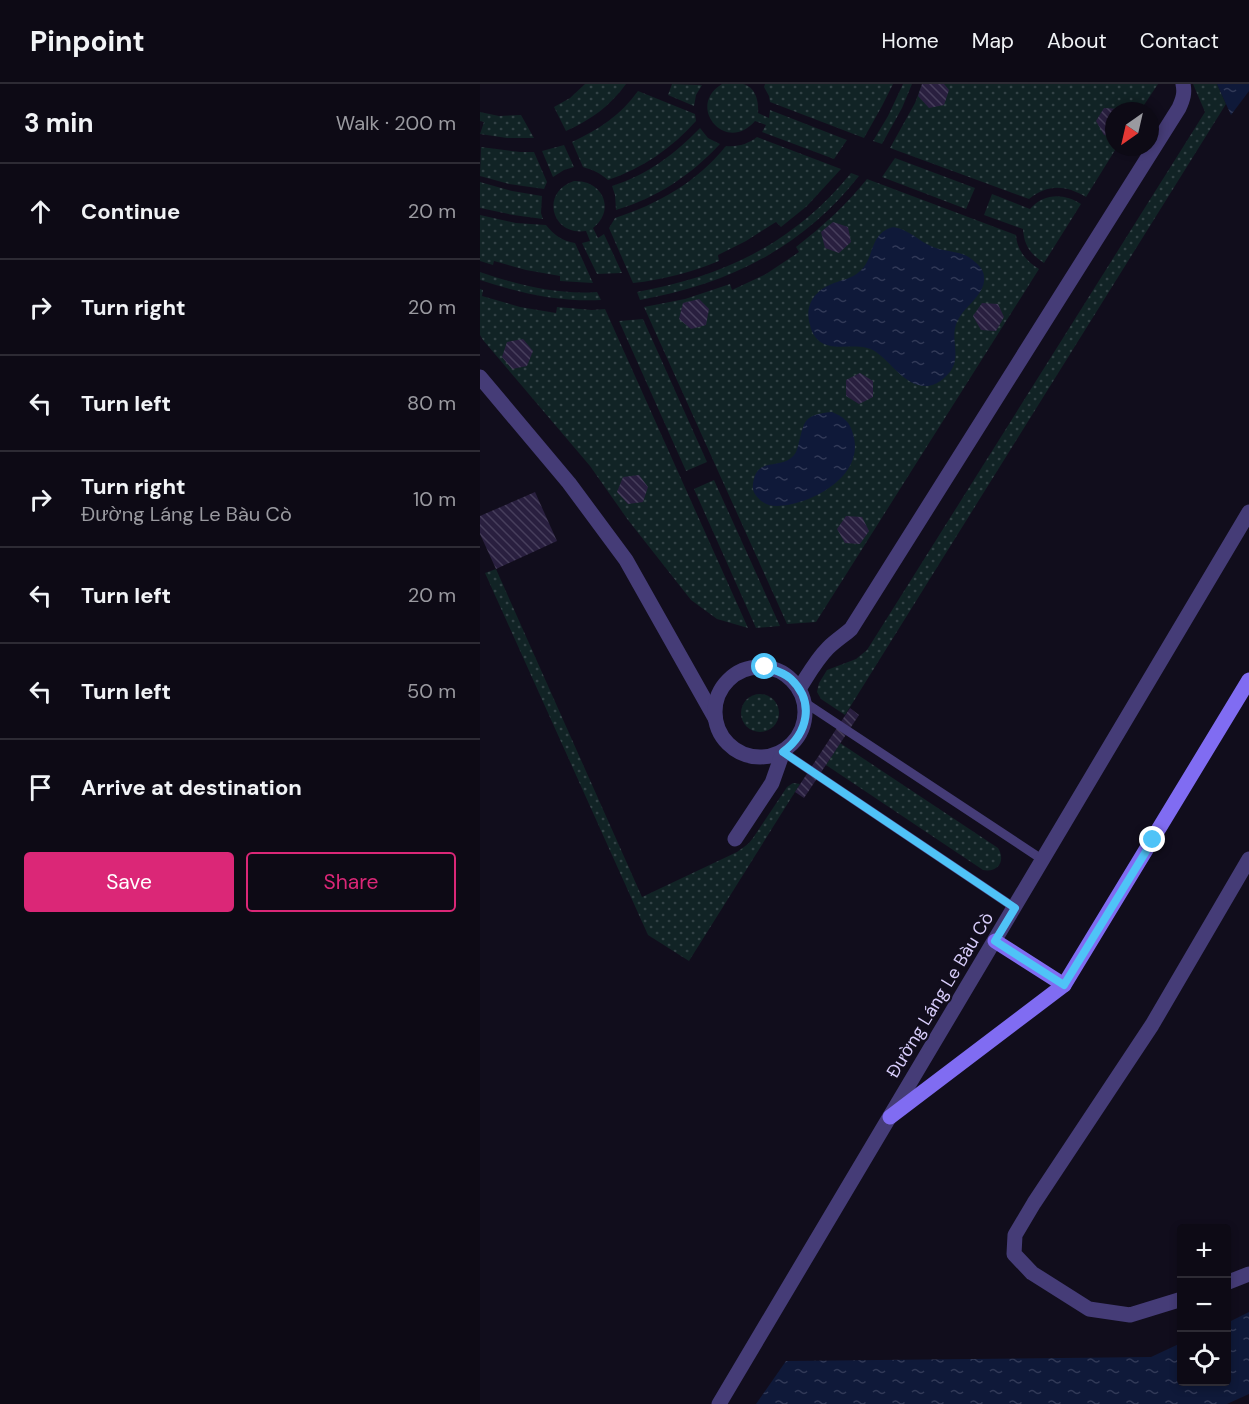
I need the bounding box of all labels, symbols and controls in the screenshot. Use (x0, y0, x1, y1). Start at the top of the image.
text: Pinpoint (30, 23, 145, 60)
text: Home (881, 27, 939, 55)
text: Map (972, 27, 1014, 55)
text: About (1047, 27, 1107, 55)
text: Contact (1140, 27, 1219, 55)
north arrow (1105, 102, 1159, 156)
text: 3 min (24, 106, 93, 140)
text: Walk · 200 m (336, 110, 456, 136)
icon: ahead (24, 195, 57, 228)
text: Continue (81, 197, 180, 226)
text: 20 m (408, 198, 456, 224)
icon: right (24, 291, 57, 324)
text: Turn right (81, 293, 186, 322)
text: 20 m (408, 294, 456, 320)
icon: left (24, 387, 57, 420)
text: Turn left (81, 389, 171, 418)
text: 80 m (407, 390, 456, 416)
text: Turn right (81, 472, 186, 501)
icon: right (24, 483, 57, 516)
text: 10 m (413, 486, 456, 512)
text: Đường Láng Le Bàu Cò (81, 501, 292, 527)
icon: left (24, 579, 57, 612)
text: Turn left (81, 581, 171, 610)
text: 20 m (408, 582, 456, 608)
route start (751, 653, 777, 679)
icon: left (24, 675, 57, 708)
text: Turn left (81, 677, 171, 706)
text: 50 m (407, 678, 456, 704)
icon: arrive (24, 771, 57, 804)
text: Arrive at destination (81, 773, 302, 802)
route end (1139, 826, 1165, 852)
button: Save (24, 852, 234, 912)
button: Share (246, 852, 456, 912)
street label: Đường Láng Le Bàu Cò (881, 908, 999, 1082)
map controls (1177, 1224, 1231, 1386)
button: + (1177, 1224, 1231, 1278)
button: − (1177, 1278, 1231, 1332)
button: locate (1177, 1332, 1231, 1386)

